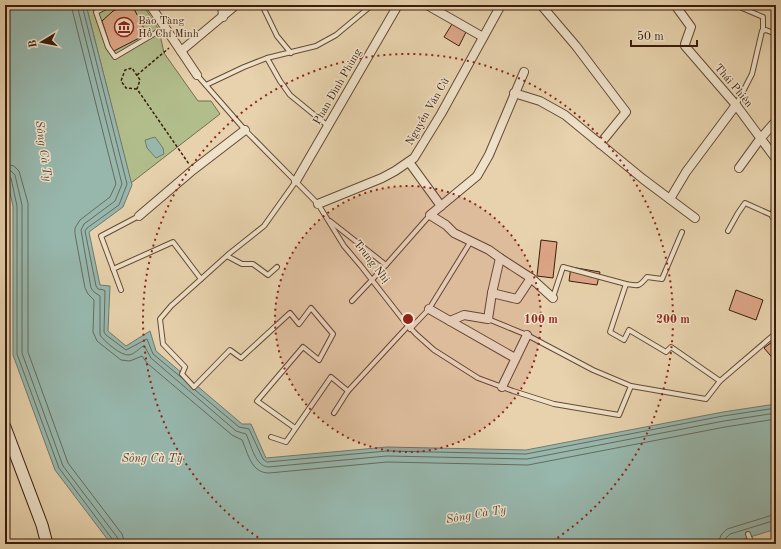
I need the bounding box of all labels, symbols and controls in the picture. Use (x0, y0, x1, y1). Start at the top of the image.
museum icon: Bảo Tàng Hồ Chí Minh (113, 16, 135, 38)
place label: Bảo Tàng Hồ Chí Minh (138, 16, 199, 40)
north arrow (22, 22, 62, 62)
scale bar (631, 22, 697, 48)
text: 50 m (637, 30, 664, 43)
text: B (28, 38, 40, 48)
street label: Phan Đình Phùng (312, 47, 364, 127)
street label: Thái Phiên (712, 62, 754, 110)
street label: Nguyễn Văn Cừ (403, 76, 452, 147)
water label: Sông Cà Ty (33, 120, 53, 183)
street label: Trưng Nhị (351, 239, 391, 285)
centre of rings (401, 312, 415, 326)
text: 100 m (524, 314, 558, 326)
text: 200 m (656, 314, 690, 326)
water label: Sông Cà Ty (121, 453, 183, 465)
water label: Sông Cà Ty (445, 504, 508, 526)

